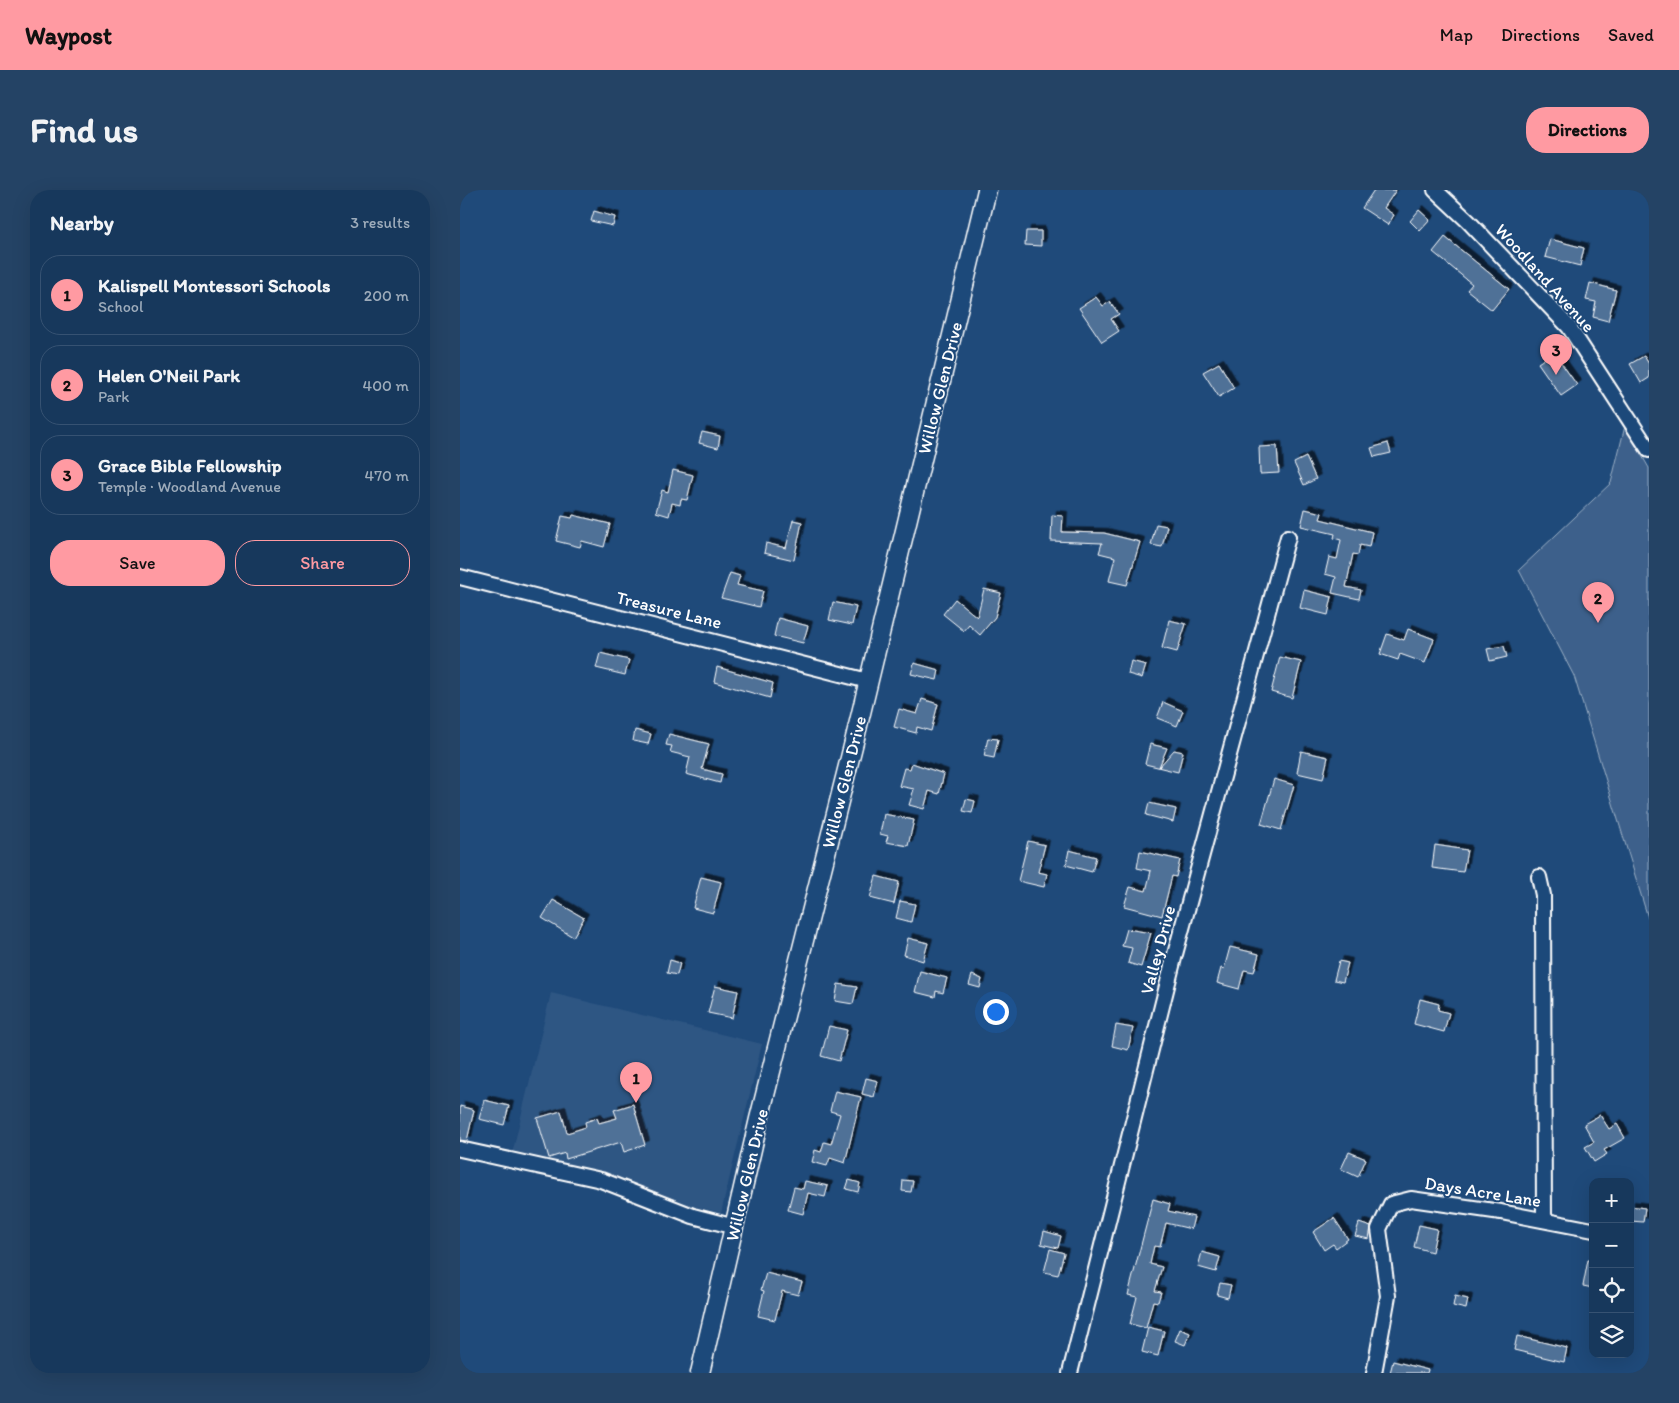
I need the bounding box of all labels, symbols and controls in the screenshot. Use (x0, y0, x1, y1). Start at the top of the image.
text: Waypost (25, 21, 112, 50)
text: Map (1440, 24, 1473, 46)
text: Directions (1501, 24, 1580, 46)
text: Saved (1608, 24, 1654, 46)
button: Directions (1526, 107, 1649, 153)
text: Find us (30, 109, 138, 151)
text: Nearby (50, 210, 114, 235)
text: 3 results (350, 213, 410, 232)
street label: Woodland Avenue (1490, 219, 1600, 337)
text: Kalispell Montessori Schools (98, 274, 331, 297)
text: 1 (63, 286, 71, 305)
text: 200 m (364, 286, 409, 305)
text: School (98, 297, 144, 316)
street label: Willow Glen Drive (913, 320, 967, 456)
pin: 3 (1540, 334, 1572, 375)
text: Helen O'Neil Park (98, 364, 240, 387)
text: 2 (63, 376, 71, 395)
text: 400 m (363, 376, 409, 395)
text: Park (98, 387, 129, 406)
text: Grace Bible Fellowship (98, 454, 281, 477)
text: 3 (63, 466, 71, 485)
text: 470 m (365, 466, 409, 485)
text: Temple · Woodland Avenue (98, 477, 281, 496)
button: Save (50, 540, 225, 586)
button: Share (235, 540, 410, 586)
pin: 2 (1582, 582, 1614, 623)
street label: Treasure Lane (614, 586, 724, 634)
street label: Willow Glen Drive (817, 714, 871, 850)
street label: Valley Drive (1136, 903, 1180, 997)
your location (983, 999, 1009, 1025)
pin: 1 (620, 1062, 652, 1103)
street label: Willow Glen Drive (721, 1107, 773, 1243)
street label: Days Acre Lane (1423, 1172, 1543, 1212)
map controls (1589, 1178, 1634, 1358)
button: + (1589, 1178, 1634, 1223)
button: − (1589, 1223, 1634, 1268)
button: locate (1589, 1268, 1634, 1313)
button: layers (1589, 1313, 1634, 1358)

